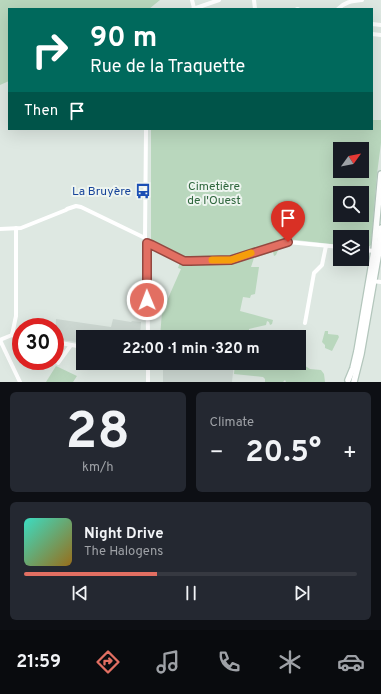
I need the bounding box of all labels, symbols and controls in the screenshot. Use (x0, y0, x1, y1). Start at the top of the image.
text: 90 m (90, 21, 157, 57)
icon: right (24, 24, 76, 76)
text: Rue de la Traquette (90, 56, 245, 79)
icon: arrive (66, 100, 88, 122)
text: Then (24, 102, 58, 121)
north arrow (333, 142, 369, 178)
map controls (333, 142, 369, 266)
park label: Cimetière de l'Ouest (187, 179, 241, 209)
bus stop icon: La Bruyère (134, 182, 152, 200)
place label: La Bruyère (72, 184, 131, 200)
button: search (333, 186, 369, 222)
pin (271, 201, 305, 242)
icon: arrive (277, 207, 299, 229)
button: layers (333, 230, 369, 266)
position arrow (126, 279, 168, 321)
speed limit sign: 30 (12, 318, 64, 370)
text: 22:00 · 1 min · 320 m (122, 340, 260, 359)
text: 28 (65, 401, 130, 467)
text: Climate (210, 415, 254, 431)
text: 20.5° (245, 435, 321, 472)
text: − (210, 440, 224, 467)
text: + (343, 440, 357, 467)
text: km/h (82, 460, 114, 476)
text: Night Drive (84, 525, 164, 544)
text: The Halogens (84, 544, 163, 560)
icon: previous (69, 582, 91, 604)
icon: pause (180, 582, 202, 604)
icon: next (291, 582, 313, 604)
icon: directions (94, 648, 122, 676)
icon: music (154, 648, 182, 676)
icon: phone (215, 648, 243, 676)
icon: climate (276, 648, 304, 676)
icon: car (337, 648, 365, 676)
text: 21:59 (16, 651, 61, 674)

